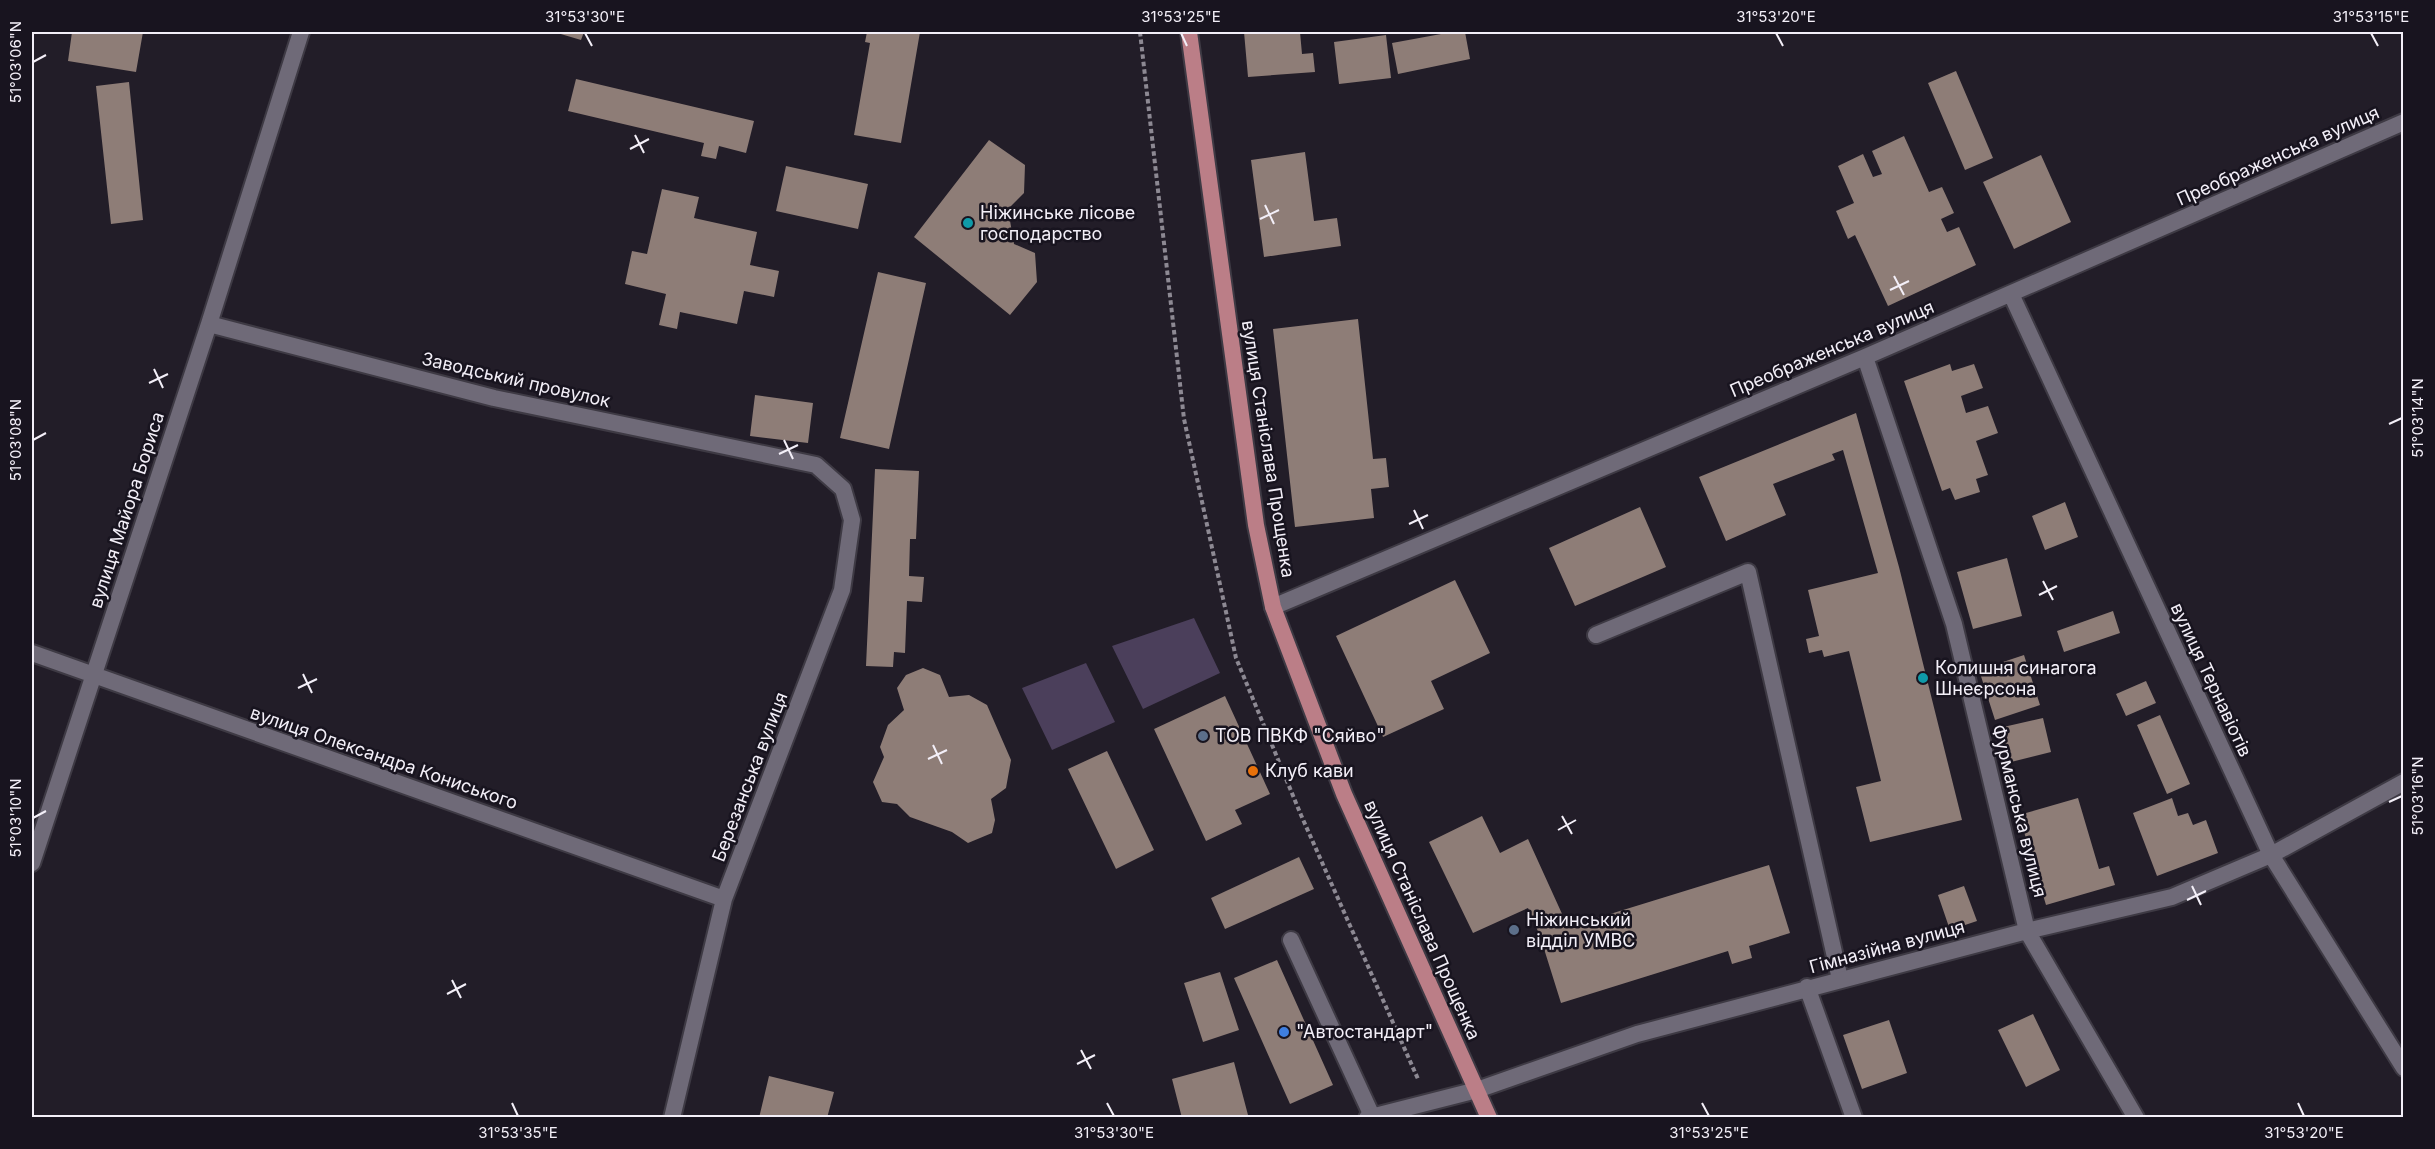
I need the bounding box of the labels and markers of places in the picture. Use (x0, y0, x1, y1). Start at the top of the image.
place label: Ніжинське лісове господарство (980, 202, 1135, 244)
marker: Ніжинське лісове господарство (961, 216, 975, 230)
place label: Колишня синагога Шнеєрсона (1935, 657, 2097, 699)
marker: Колишня синагога Шнеєрсона (1916, 671, 1930, 685)
place label: ТОВ ПВКФ "Сяйво" (1215, 725, 1385, 746)
marker: ТОВ ПВКФ "Сяйво" (1196, 729, 1210, 743)
place label: Клуб кави (1265, 760, 1354, 781)
marker: Клуб кави (1246, 764, 1260, 778)
place label: Ніжинський відділ УМВС (1526, 909, 1635, 951)
marker: Ніжинський відділ УМВС (1507, 923, 1521, 937)
place label: "Автостандарт" (1296, 1021, 1433, 1042)
marker: "Автостандарт" (1277, 1025, 1291, 1039)

